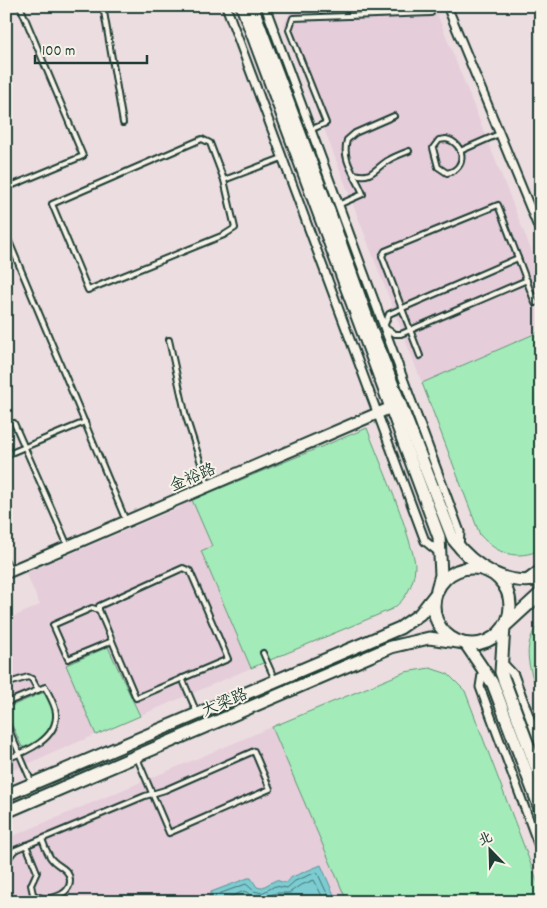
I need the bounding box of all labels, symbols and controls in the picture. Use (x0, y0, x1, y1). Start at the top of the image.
scale bar (35, 32, 148, 64)
text: 100 m (42, 41, 75, 63)
street label: 金裕路 (166, 458, 220, 498)
street label: 大梁路 (198, 683, 252, 723)
north arrow (464, 826, 514, 876)
text: 北 (475, 828, 496, 852)

